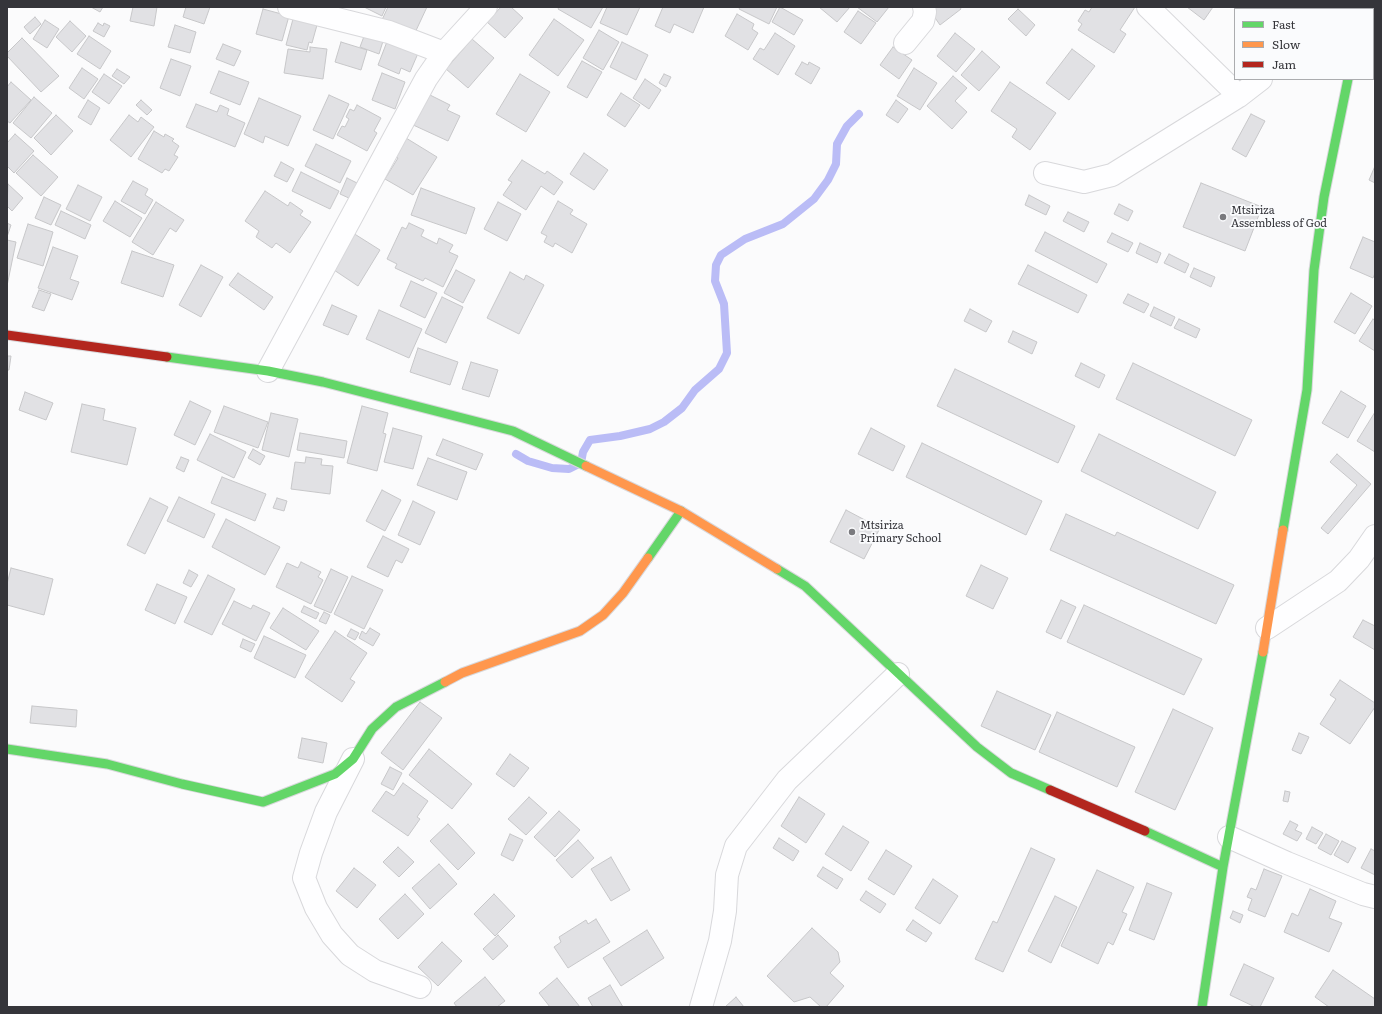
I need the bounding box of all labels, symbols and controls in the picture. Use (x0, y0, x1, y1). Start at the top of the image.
legend (1234, 8, 1374, 80)
text: Fast (1272, 15, 1295, 33)
text: Slow (1272, 35, 1300, 53)
text: Jam (1272, 55, 1296, 73)
place label: Mtsiriza Assembless of God (1231, 204, 1327, 230)
marker: Mtsiriza Assembless of God (1218, 212, 1228, 222)
place label: Mtsiriza Primary School (860, 519, 941, 545)
marker: Mtsiriza Primary School (847, 527, 857, 537)

